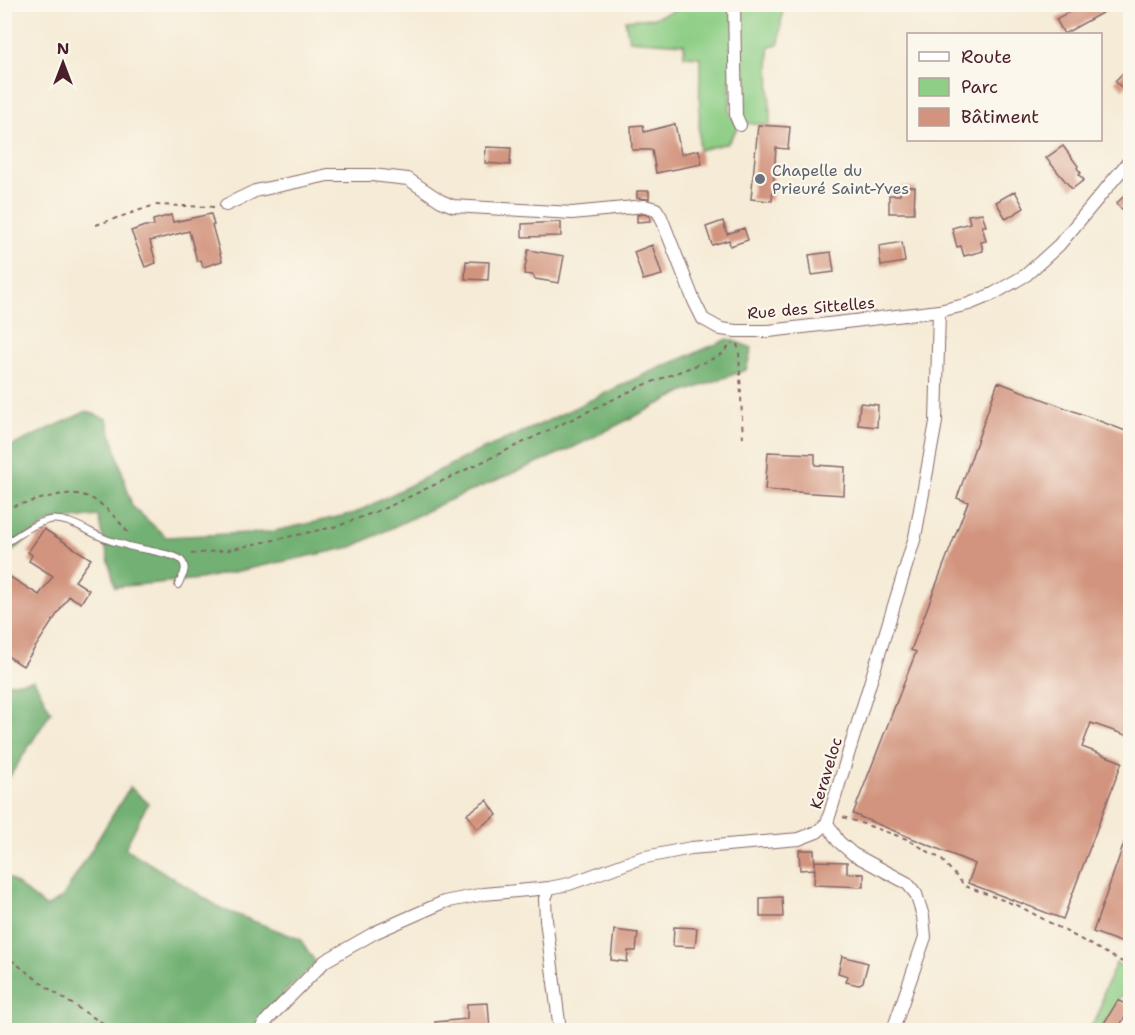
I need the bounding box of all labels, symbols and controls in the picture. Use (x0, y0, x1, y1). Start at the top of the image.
north arrow (33, 33, 93, 93)
legend (907, 33, 1102, 141)
text: N (57, 38, 69, 59)
text: Route (961, 45, 1012, 69)
text: Parc (961, 75, 998, 99)
text: Bâtiment (961, 105, 1039, 129)
place label: Chapelle du Prieuré Saint-Yves (772, 160, 909, 199)
marker: Chapelle du Prieuré Saint-Yves (753, 172, 767, 186)
street label: Rue des Sittelles (746, 292, 876, 324)
street label: Keraveloc (805, 735, 847, 811)

